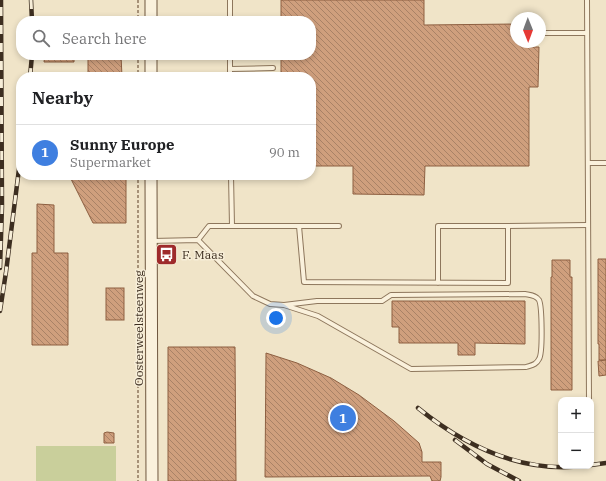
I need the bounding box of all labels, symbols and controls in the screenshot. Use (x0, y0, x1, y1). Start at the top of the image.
north arrow (510, 12, 546, 48)
search box (16, 16, 316, 60)
icon: search (30, 27, 52, 49)
text: Search here (62, 29, 147, 48)
text: Nearby (32, 87, 93, 109)
text: Sunny Europe (70, 135, 175, 154)
text: 1 (41, 144, 49, 161)
text: 90 m (269, 144, 300, 161)
text: Supermarket (70, 154, 151, 171)
bus stop icon: F. Maas (153, 241, 179, 267)
place label: F. Maas (182, 247, 224, 262)
street label: Oosterweelsteenweg (131, 270, 146, 386)
your location (266, 308, 286, 328)
map controls (558, 397, 594, 469)
button: + (558, 397, 594, 433)
pin: 1 (330, 403, 356, 433)
button: − (558, 433, 594, 469)

